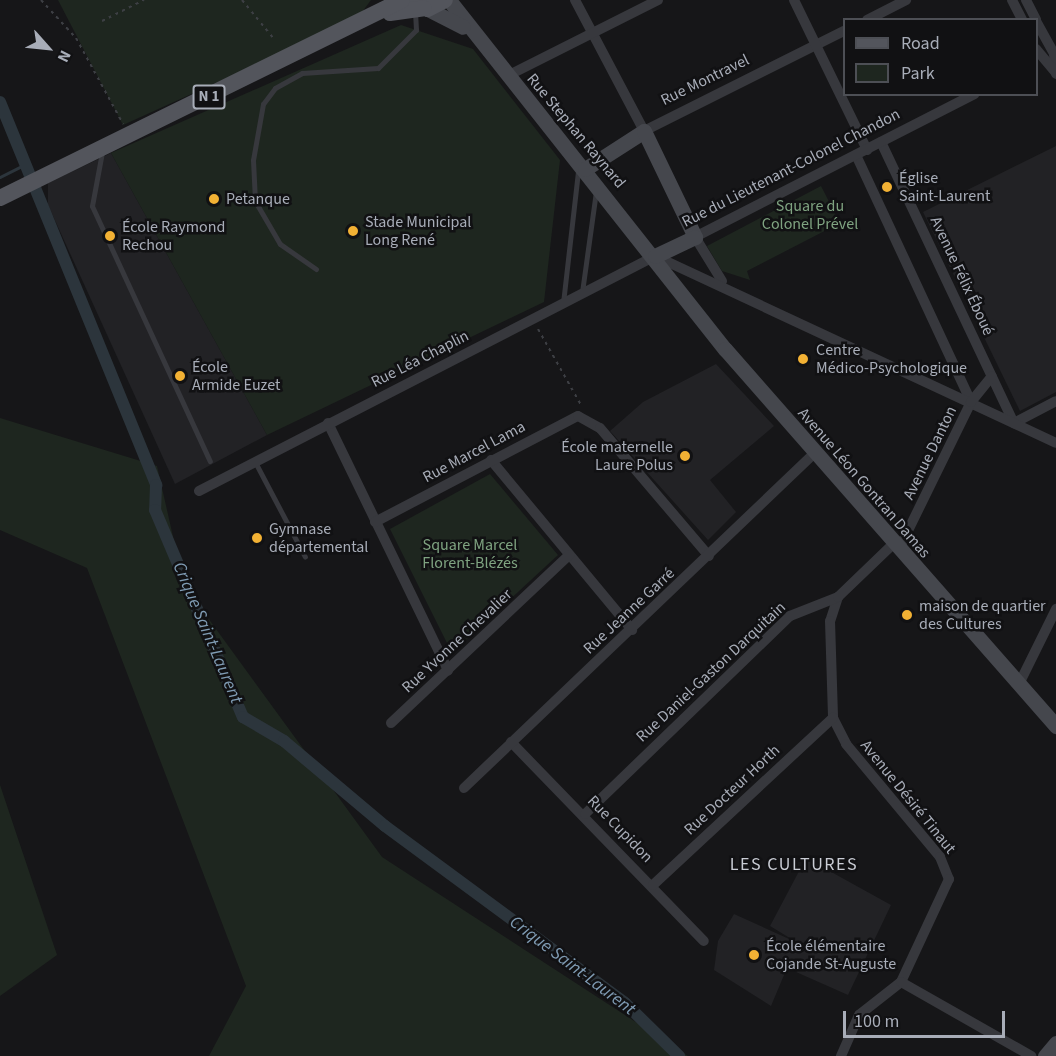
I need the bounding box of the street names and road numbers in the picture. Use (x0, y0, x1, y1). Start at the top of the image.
street label: Rue Montravel (658, 50, 752, 110)
street label: Rue Stephan Raynard (523, 70, 629, 192)
road number: N 1 (192, 85, 226, 109)
street label: Rue du Lieutenant-Colonel Chandon (679, 104, 903, 232)
street label: Avenue Félix Éboué (926, 213, 998, 339)
street label: Rue Léa Chaplin (368, 326, 472, 392)
street label: Avenue Danton (899, 403, 961, 503)
street label: Avenue Léon Gontran Damas (794, 404, 934, 562)
street label: Rue Marcel Lama (419, 417, 529, 487)
street label: Rue Jeanne Garré (579, 564, 679, 658)
street label: Rue Yvonne Chevalier (398, 585, 516, 697)
street label: Rue Daniel-Gaston Darquitain (632, 598, 790, 746)
street label: Avenue Désiré Tinaut (856, 736, 960, 858)
street label: Rue Docteur Horth (680, 741, 784, 839)
street label: Rue Cupidon (583, 791, 657, 867)

